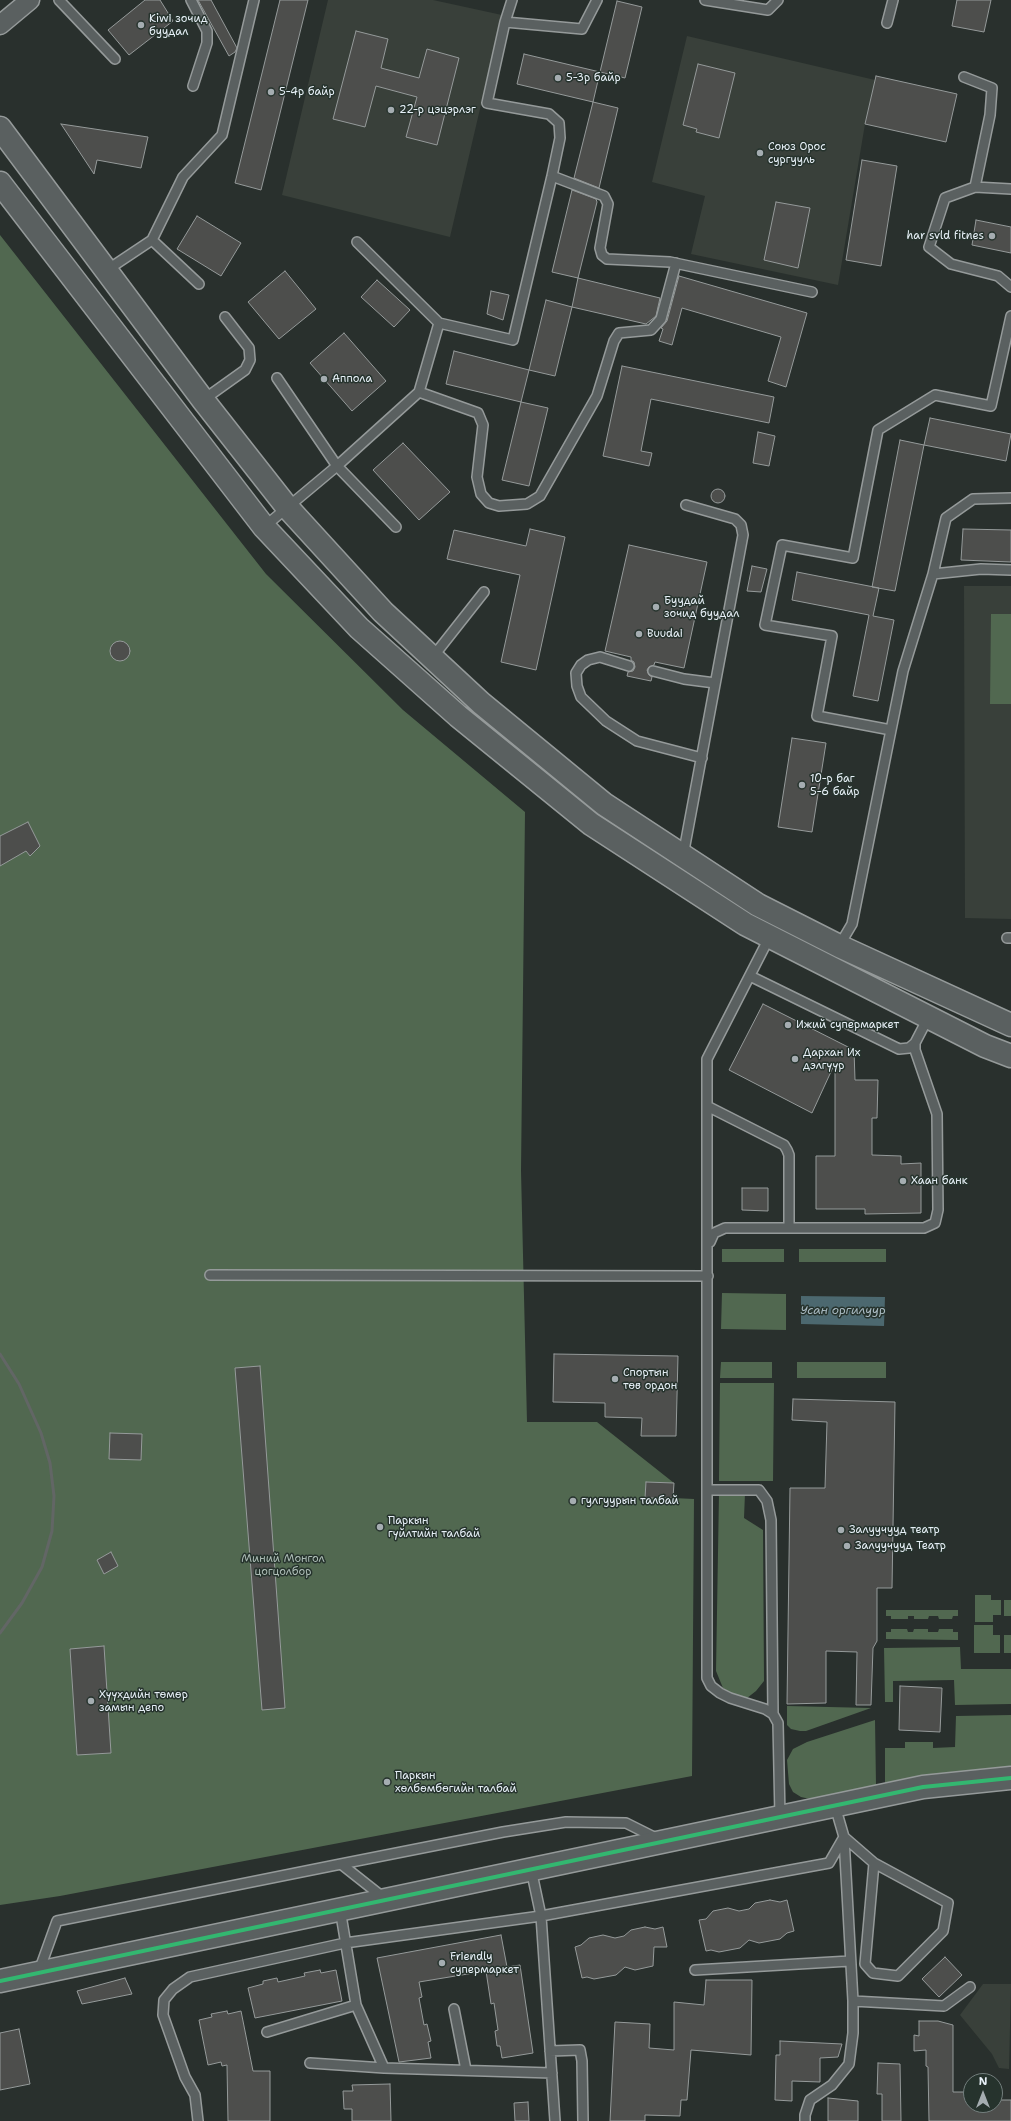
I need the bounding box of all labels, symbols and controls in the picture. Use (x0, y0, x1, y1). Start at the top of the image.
place label: Kiwi зочид буудал (149, 12, 208, 38)
marker: Kiwi зочид буудал (136, 20, 146, 30)
place label: 5-3р байр (566, 71, 621, 85)
marker: 5-3р байр (553, 73, 563, 83)
place label: 5-4р байр (279, 85, 335, 99)
marker: 5-4р байр (266, 87, 276, 97)
place label: 22-р цэцэрлэг (399, 103, 476, 117)
marker: 22-р цэцэрлэг (386, 105, 396, 115)
place label: Союз Орос сургууль (768, 140, 826, 166)
marker: Союз Орос сургууль (755, 148, 765, 158)
place label: har svld fitnes (907, 229, 984, 243)
marker: har svld fitnes (987, 231, 997, 241)
place label: Аппола (332, 372, 372, 386)
marker: Аппола (319, 374, 329, 384)
place label: Буудай зочид буудал (664, 594, 739, 620)
marker: Буудай зочид буудал (651, 602, 661, 612)
place label: Buudai (647, 627, 683, 641)
marker: Buudai (634, 629, 644, 639)
place label: 10-р баг 5-6 байр (810, 772, 860, 798)
marker: 10-р баг 5-6 байр (797, 780, 807, 790)
place label: Ижий супермаркет (796, 1018, 899, 1032)
marker: Ижий супермаркет (783, 1020, 793, 1030)
place label: Дархан Их дэлгүүр (803, 1046, 861, 1072)
marker: Дархан Их дэлгүүр (790, 1054, 800, 1064)
place label: Хаан банк (911, 1174, 968, 1188)
marker: Хаан банк (898, 1176, 908, 1186)
water label: Усан оргилуур (800, 1304, 886, 1318)
place label: Спортын төв ордон (623, 1366, 677, 1392)
marker: Спортын төв ордон (610, 1374, 620, 1384)
place label: гулгуурын талбай (581, 1494, 679, 1508)
marker: гулгуурын талбай (568, 1496, 578, 1506)
place label: Паркын гүйлтийн талбай (388, 1514, 480, 1540)
marker: Паркын гүйлтийн талбай (375, 1522, 385, 1532)
place label: Залуучууд театр (849, 1523, 940, 1537)
marker: Залуучууд театр (836, 1525, 846, 1535)
place label: Залуучууд Театр (855, 1539, 946, 1553)
marker: Залуучууд Театр (842, 1541, 852, 1551)
park label: Миний Монгол цогцолбор (241, 1552, 325, 1578)
place label: Хүүхдийн төмөр замын депо (99, 1688, 188, 1714)
marker: Хүүхдийн төмөр замын депо (86, 1696, 96, 1706)
place label: Паркын хөлбөмбөгийн талбай (395, 1769, 517, 1795)
marker: Паркын хөлбөмбөгийн талбай (382, 1777, 392, 1787)
place label: Friendly супермаркет (450, 1950, 519, 1976)
marker: Friendly супермаркет (437, 1958, 447, 1968)
north arrow (963, 2073, 1003, 2113)
text: N (979, 2074, 987, 2089)

